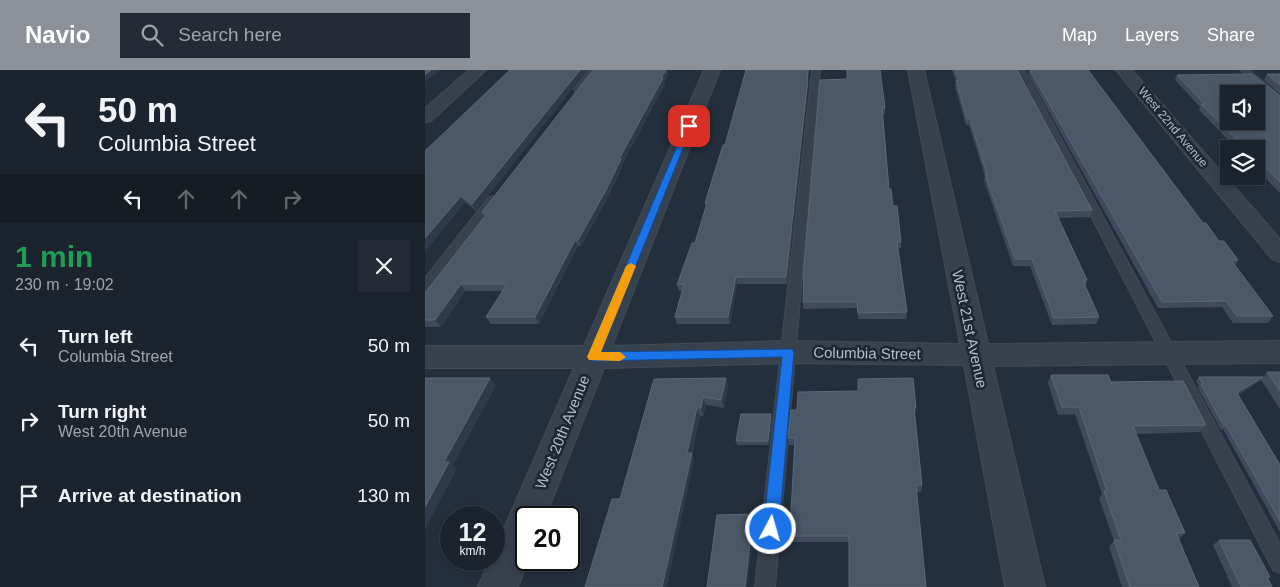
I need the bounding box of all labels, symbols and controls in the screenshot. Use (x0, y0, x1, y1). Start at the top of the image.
search box (120, 13, 470, 58)
text: Navio (25, 21, 90, 48)
icon: search (138, 21, 166, 49)
text: Search here (178, 24, 282, 45)
text: Map (1062, 25, 1097, 45)
text: Layers (1125, 25, 1179, 45)
text: Share (1207, 25, 1255, 45)
street label: West 22nd Avenue (1135, 84, 1211, 170)
map controls (1220, 85, 1265, 185)
button: sound (1220, 85, 1265, 130)
icon: left (15, 90, 80, 155)
text: 50 m (98, 90, 178, 129)
pin (668, 105, 710, 147)
icon: arrive (675, 112, 703, 140)
text: Columbia Street (98, 131, 256, 156)
button: layers (1220, 140, 1265, 185)
icon: left (119, 185, 147, 213)
icon: ahead (172, 185, 200, 213)
icon: ahead (225, 185, 253, 213)
icon: right (278, 185, 306, 213)
text: 1 min (15, 240, 93, 273)
button: close (358, 240, 410, 292)
street label: West 21st Avenue (949, 268, 991, 390)
text: 230 m · 19:02 (15, 276, 114, 293)
text: Turn left (58, 326, 133, 347)
icon: left (15, 332, 43, 360)
text: 50 m (368, 335, 410, 356)
street label: Columbia Street (813, 344, 922, 362)
text: Columbia Street (58, 348, 173, 365)
street label: West 20th Avenue (531, 373, 593, 491)
text: Turn right (58, 401, 146, 422)
icon: right (15, 407, 43, 435)
text: 50 m (368, 410, 410, 431)
text: West 20th Avenue (58, 423, 187, 440)
icon: arrive (15, 482, 43, 510)
text: Arrive at destination (58, 485, 242, 506)
text: 130 m (357, 485, 410, 506)
position arrow (744, 502, 796, 554)
speed limit sign: 20 (515, 506, 580, 571)
text: 12 (459, 518, 486, 546)
text: km/h (459, 544, 486, 558)

